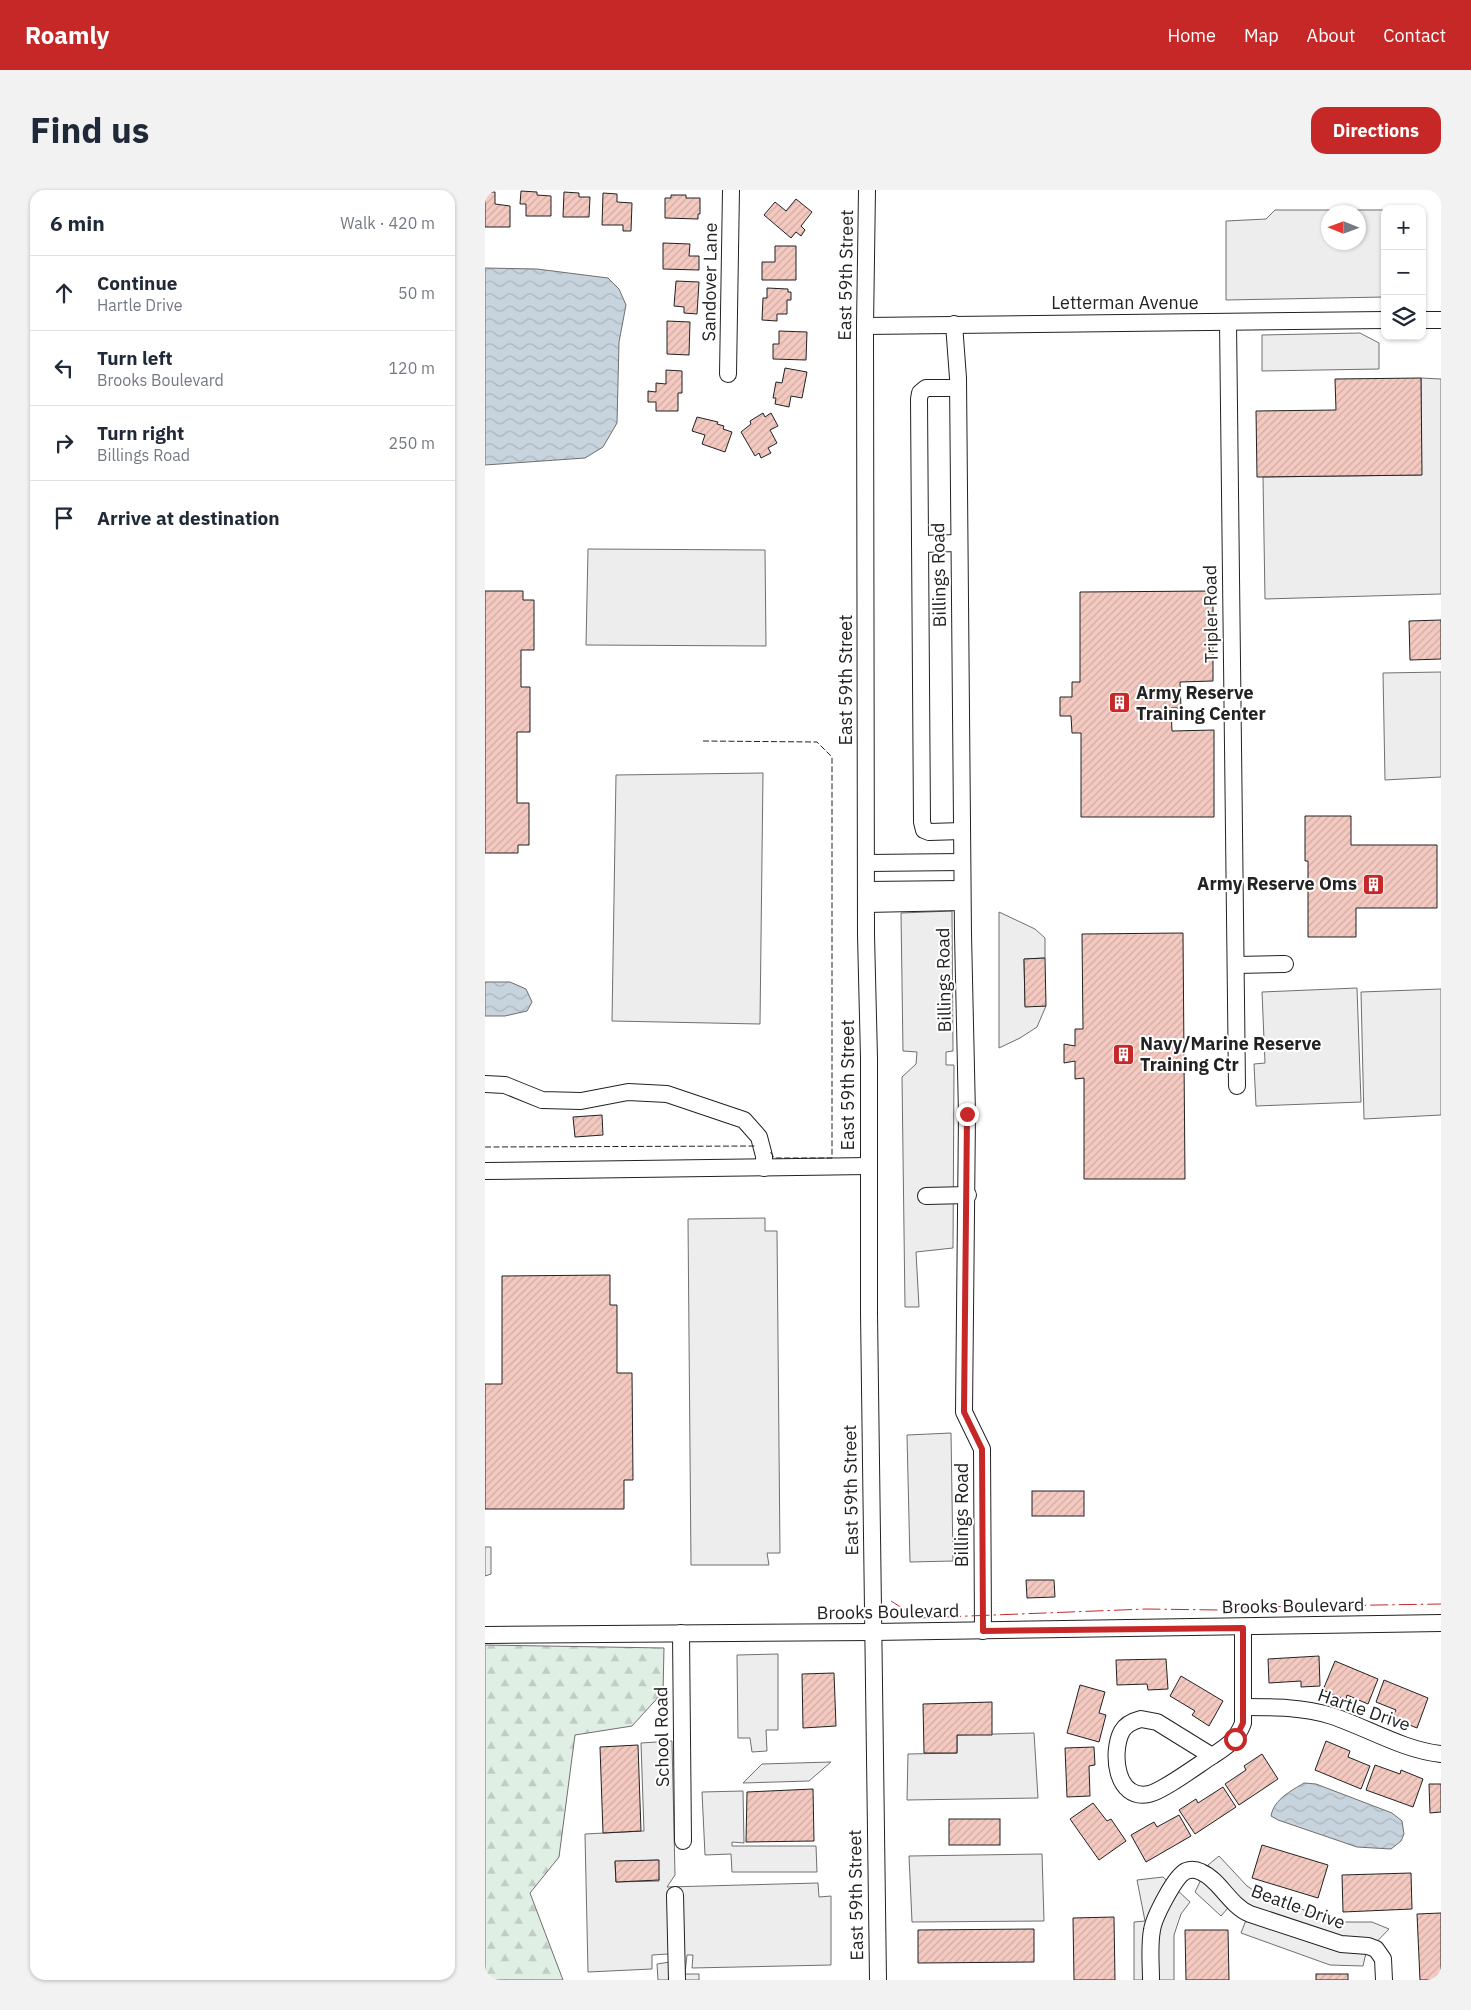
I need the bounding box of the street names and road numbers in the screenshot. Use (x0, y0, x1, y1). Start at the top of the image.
street label: East 59th Street (833, 209, 858, 341)
street label: Sandover Lane (697, 222, 722, 342)
street label: Letterman Avenue (1051, 291, 1199, 314)
street label: Billings Road (926, 523, 951, 627)
street label: Tripler Road (1198, 565, 1223, 663)
street label: East 59th Street (834, 614, 857, 746)
street label: Billings Road (931, 928, 956, 1032)
street label: East 59th Street (836, 1019, 859, 1151)
street label: East 59th Street (838, 1424, 863, 1556)
street label: Billings Road (950, 1463, 973, 1567)
street label: Brooks Boulevard (1221, 1593, 1365, 1618)
street label: Brooks Boulevard (816, 1599, 960, 1624)
street label: Hartle Drive (1315, 1683, 1413, 1736)
street label: School Road (649, 1687, 674, 1787)
street label: East 59th Street (843, 1829, 868, 1961)
street label: Beatle Drive (1248, 1879, 1348, 1934)

